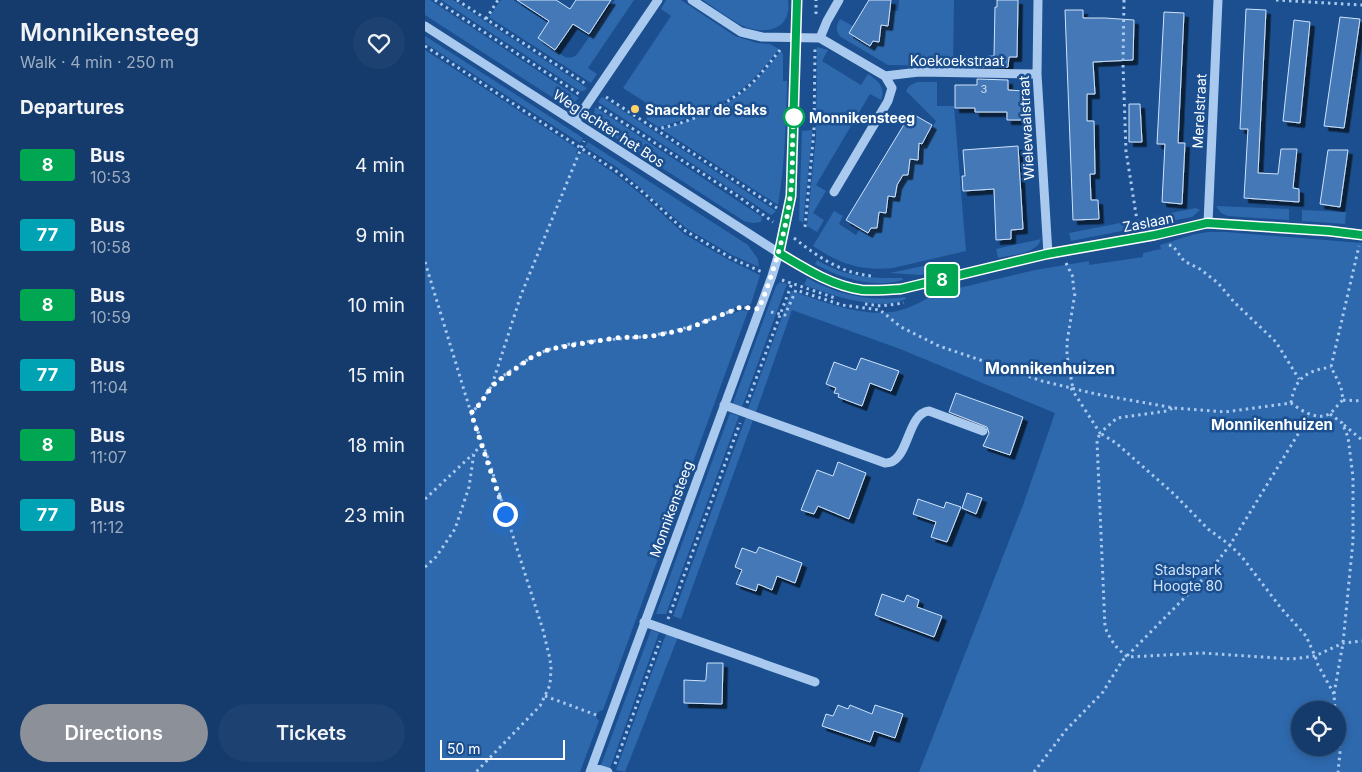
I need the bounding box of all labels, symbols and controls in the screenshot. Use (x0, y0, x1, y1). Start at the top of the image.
button: heart (353, 17, 405, 69)
text: Monnikensteeg (20, 18, 199, 47)
text: Walk · 4 min · 250 m (20, 52, 174, 72)
street label: Koekoekstraat (910, 52, 1005, 69)
street label: Merelstraat (1189, 73, 1209, 149)
street label: Wielewaalstraat (1015, 75, 1037, 181)
house number: 3 (981, 82, 988, 96)
street label: Weg achter het Bos (550, 86, 668, 170)
text: Departures (20, 96, 124, 119)
place label: Snackbar de Saks (645, 101, 767, 118)
marker: Snackbar de Saks (629, 103, 641, 115)
marker: Monnikensteeg (783, 106, 805, 128)
place label: Monnikensteeg (809, 109, 915, 126)
text: Bus (90, 144, 125, 167)
text: 8 (42, 154, 53, 175)
text: 4 min (355, 154, 405, 177)
text: 10:53 (90, 167, 131, 187)
street label: Zaslaan (1121, 209, 1175, 235)
text: Bus (90, 214, 125, 237)
text: 77 (37, 224, 58, 245)
text: 9 min (355, 224, 405, 247)
text: 10:58 (90, 237, 131, 257)
line badge: 8 (926, 264, 958, 296)
text: 8 (936, 269, 948, 290)
text: Bus (90, 284, 125, 307)
text: 8 (42, 294, 53, 315)
text: 10 min (347, 294, 405, 317)
text: 10:59 (90, 307, 131, 327)
text: Bus (90, 354, 125, 377)
district label: Monnikenhuizen (985, 358, 1115, 378)
text: 77 (37, 364, 58, 385)
text: 15 min (348, 364, 405, 387)
text: 11:04 (90, 377, 128, 397)
district label: Monnikenhuizen (1211, 415, 1333, 434)
text: Bus (90, 424, 125, 447)
text: 8 (42, 434, 53, 455)
text: 18 min (348, 434, 405, 457)
text: 11:07 (90, 447, 126, 467)
street label: Monnikensteeg (646, 458, 696, 560)
text: Bus (90, 494, 125, 517)
your location (493, 502, 518, 527)
text: 77 (37, 504, 58, 525)
text: 23 min (344, 504, 405, 527)
text: 11:12 (90, 517, 124, 537)
park label: Stadspark Hoogte 80 (1153, 561, 1223, 594)
map controls (1291, 701, 1346, 756)
button: locate (1291, 701, 1346, 756)
button: Directions (20, 704, 208, 762)
button: Tickets (218, 704, 405, 762)
scale bar (440, 737, 565, 760)
text: 50 m (447, 740, 481, 757)

